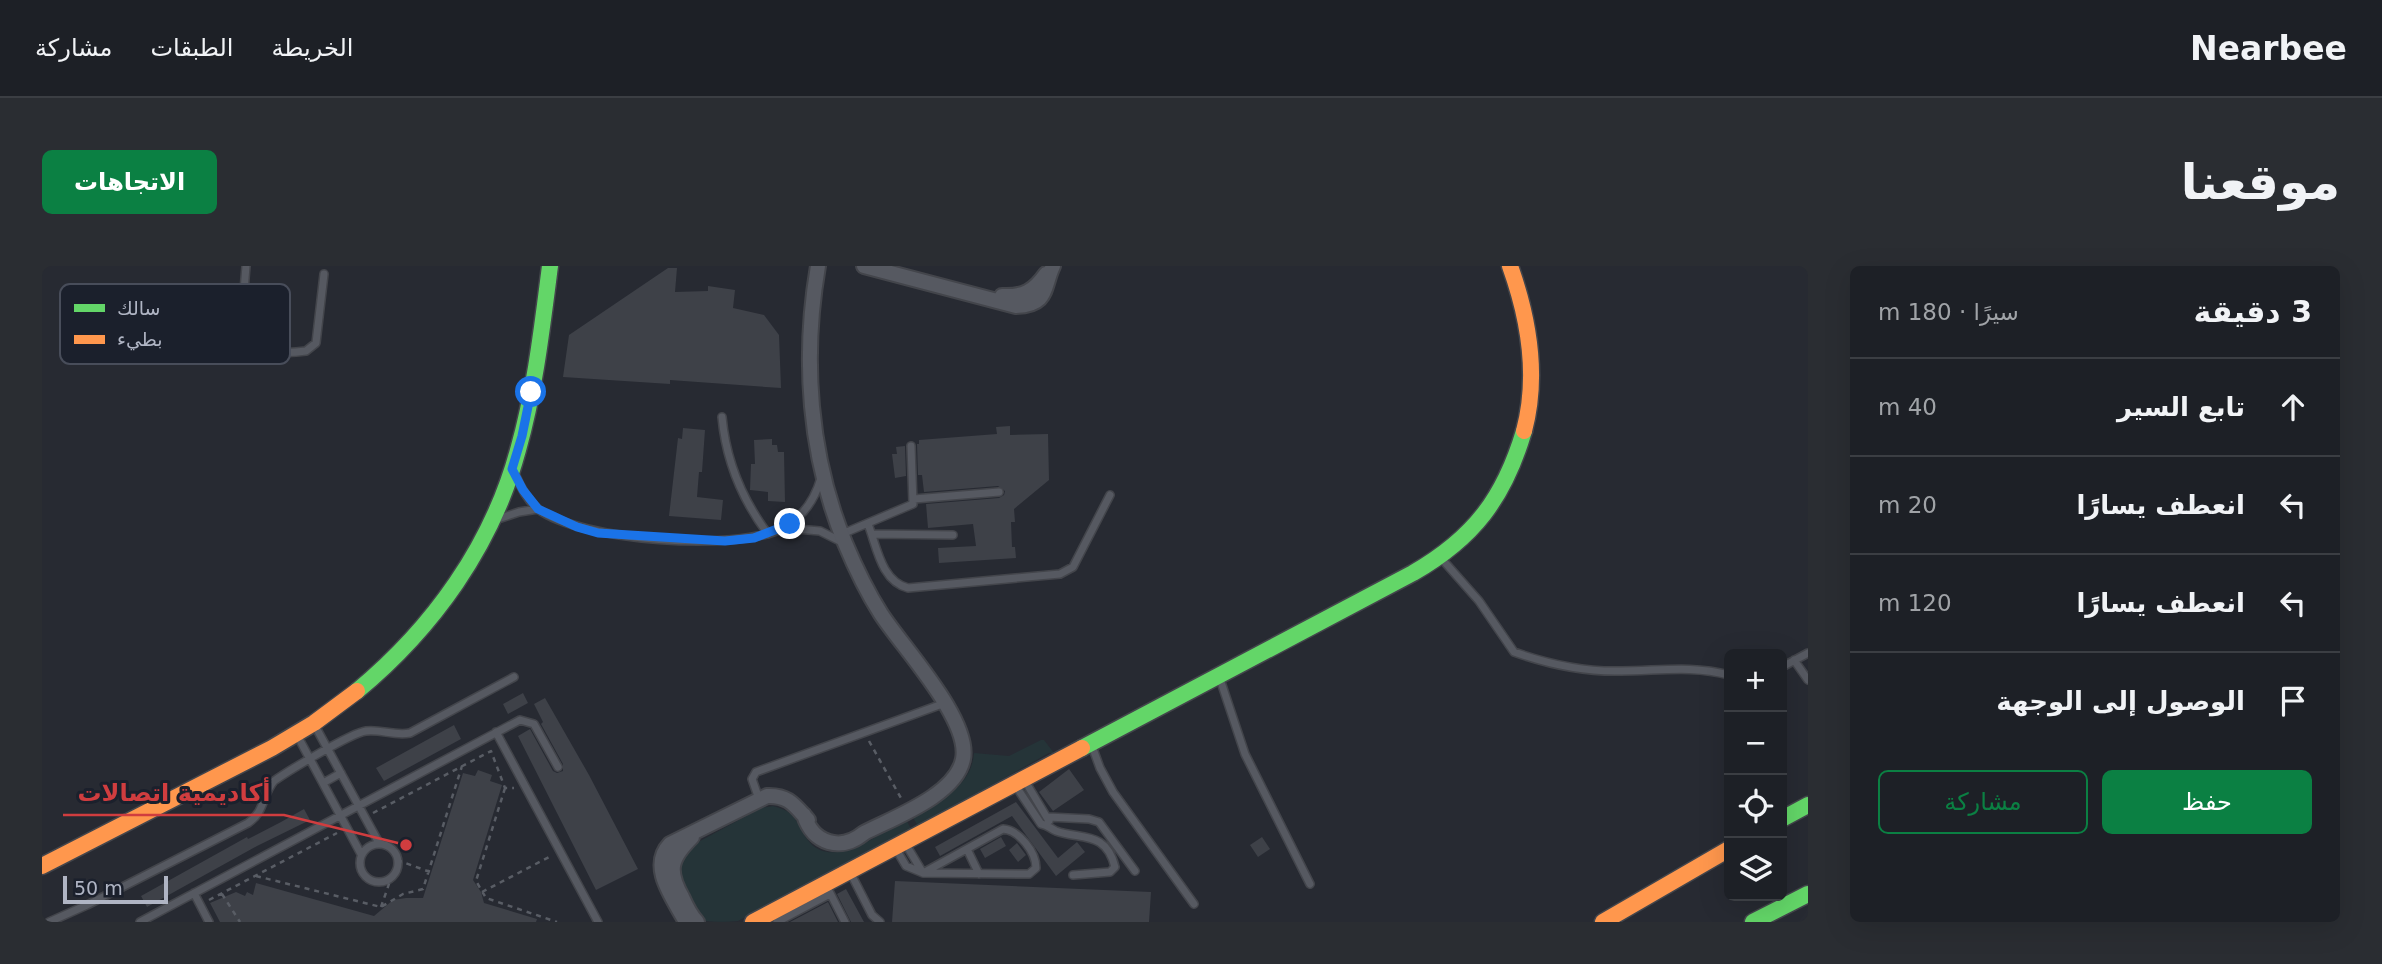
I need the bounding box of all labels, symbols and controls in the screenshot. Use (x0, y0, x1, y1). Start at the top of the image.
text: Nearbee (2190, 29, 2347, 68)
text: مشاركة (35, 34, 112, 62)
text: الطبقات (150, 34, 233, 62)
text: الخريطة (271, 34, 353, 62)
button: الاتجاهات (42, 150, 217, 214)
text: موقعنا (2181, 154, 2340, 211)
legend (60, 284, 290, 364)
text: 3 دقيقة (2194, 294, 2312, 329)
text: سالك (117, 297, 161, 319)
text: سيرًا · 180 m (1878, 299, 2019, 325)
text: بطيء (117, 328, 163, 351)
route start (515, 376, 546, 407)
icon: ahead (2274, 388, 2312, 426)
text: تابع السير (2117, 392, 2245, 422)
text: 40 m (1878, 394, 1937, 420)
icon: left (2274, 486, 2312, 524)
text: انعطف يسارًا (2076, 490, 2245, 520)
text: 20 m (1878, 492, 1937, 518)
route end (774, 508, 805, 539)
icon: left (2274, 584, 2312, 622)
text: انعطف يسارًا (2076, 588, 2245, 618)
text: 120 m (1878, 590, 1952, 616)
map controls (1724, 649, 1787, 901)
button: + (1724, 649, 1787, 712)
icon: arrive (2274, 682, 2312, 720)
text: الوصول إلى الوجهة (1996, 686, 2245, 716)
button: − (1724, 712, 1787, 775)
callout: أكاديمية اتصالات (63, 770, 284, 815)
button: مشاركة (1878, 770, 2088, 834)
button: حفظ (2102, 770, 2312, 834)
button: locate (1724, 775, 1787, 838)
text: أكاديمية اتصالات (77, 777, 271, 807)
button: layers (1724, 838, 1787, 901)
scale bar (63, 873, 168, 905)
text: 50 m (74, 877, 123, 899)

